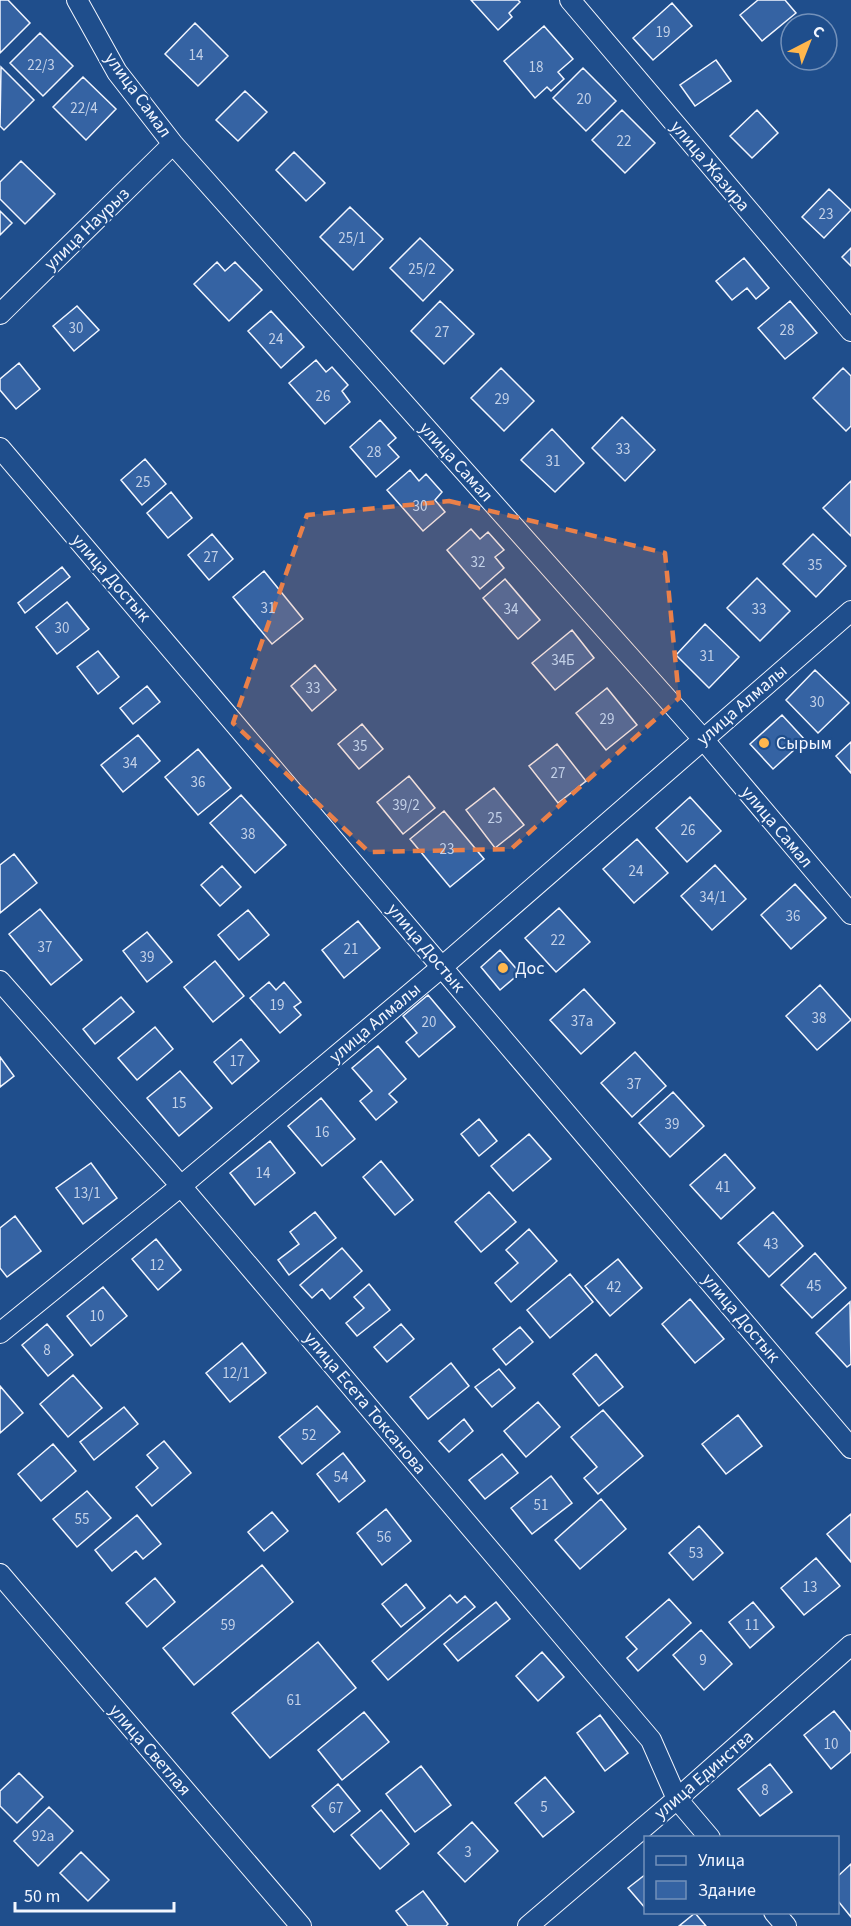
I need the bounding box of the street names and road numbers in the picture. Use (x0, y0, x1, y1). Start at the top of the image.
street label: улица Самал (98, 47, 178, 143)
street label: улица Жазира (664, 115, 756, 217)
street label: улица Наурыз (39, 182, 135, 276)
street label: улица Самал (413, 416, 499, 508)
street label: улица Достык (66, 528, 156, 628)
street label: улица Алмалы (691, 659, 793, 751)
street label: улица Самал (735, 781, 819, 873)
street label: улица Достык (381, 898, 471, 998)
street label: улица Алмалы (324, 977, 426, 1069)
street label: улица Достык (696, 1268, 786, 1368)
street label: улица Есета Токсанова (298, 1326, 432, 1480)
street label: улица Светлая (103, 1699, 197, 1801)
street label: улица Единства (649, 1725, 759, 1825)

